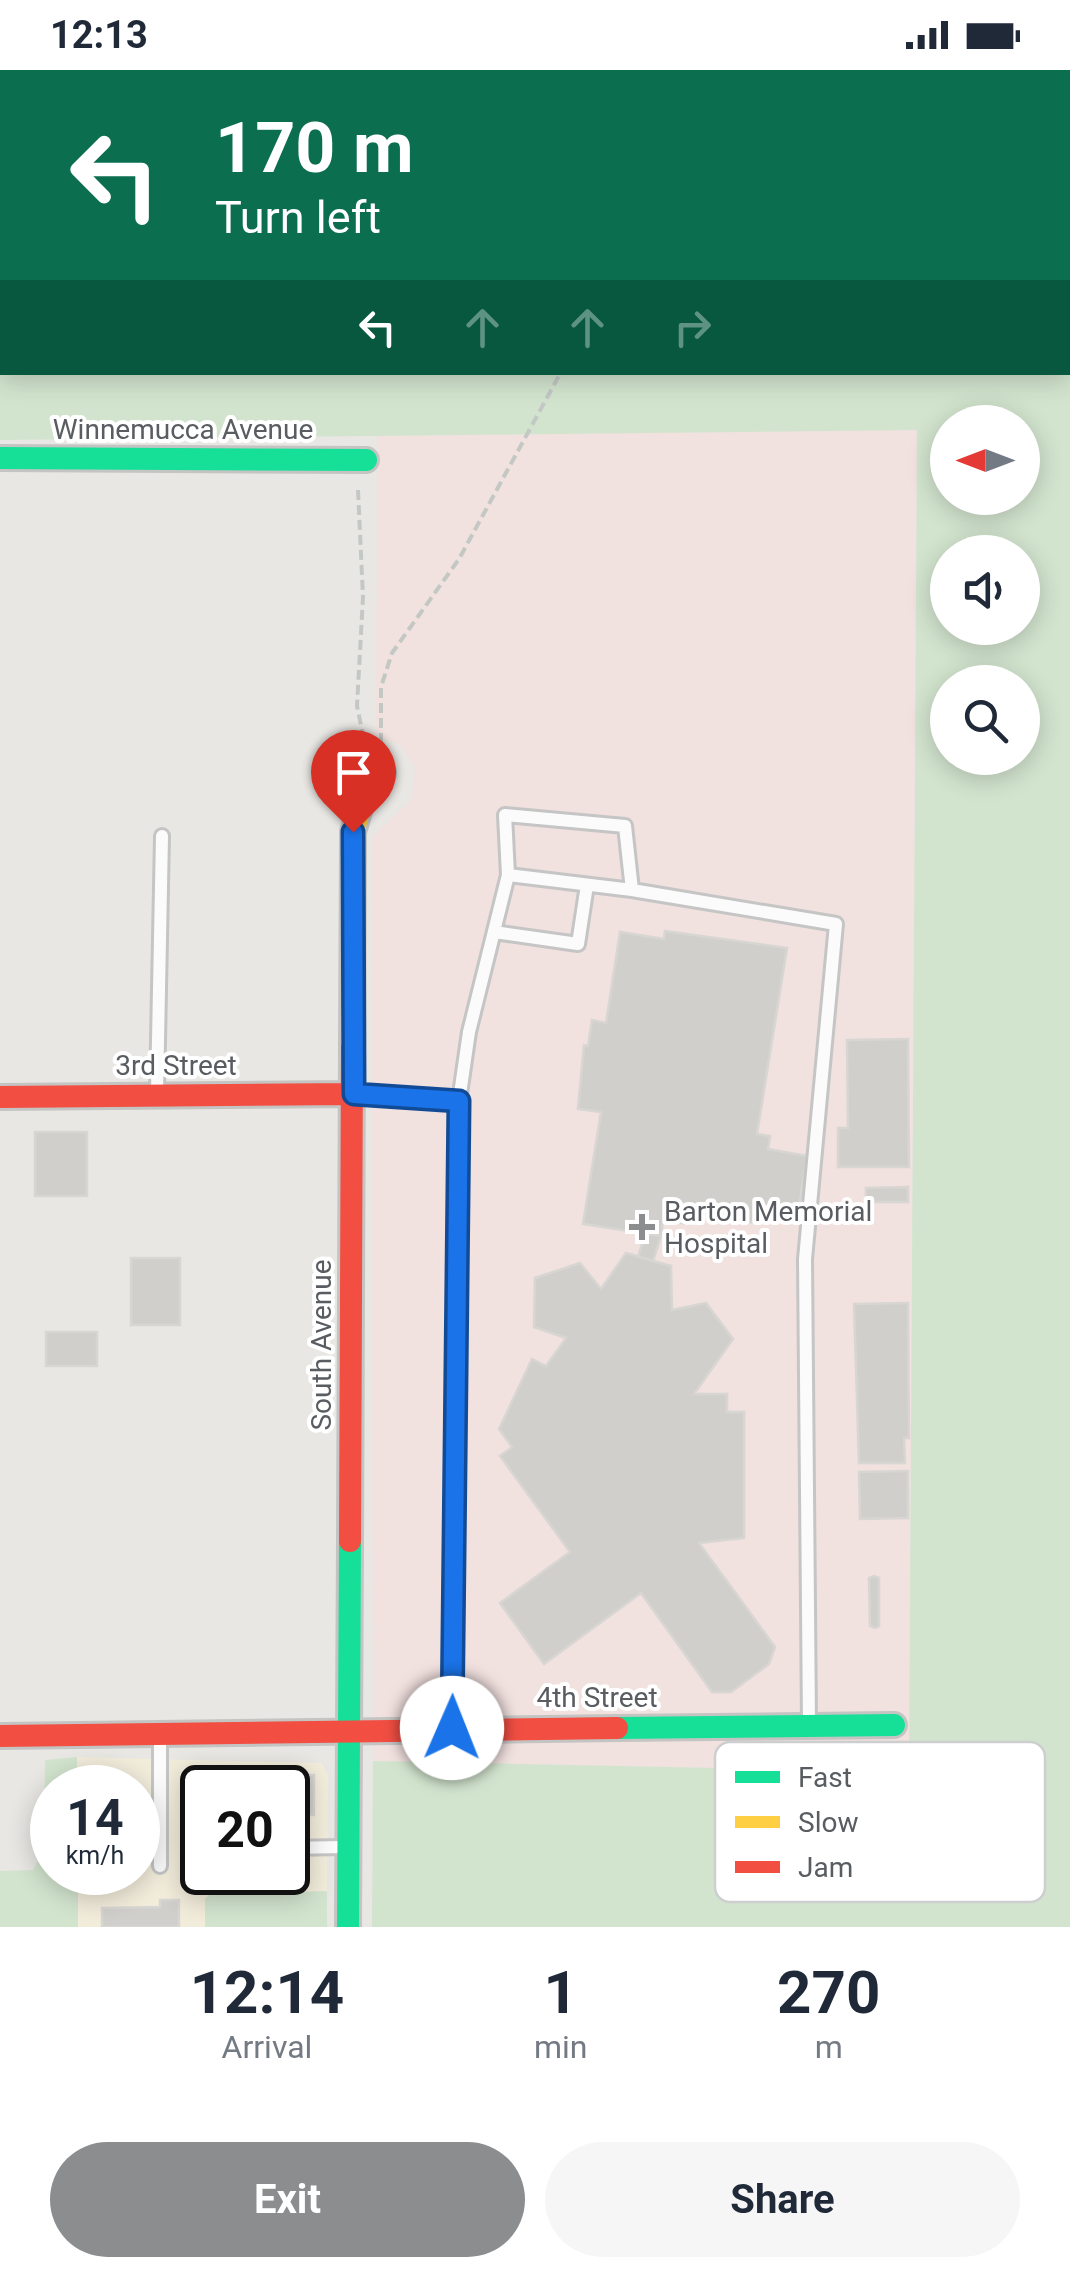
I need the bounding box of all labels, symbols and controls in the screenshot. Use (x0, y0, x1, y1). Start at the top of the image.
text: 12:13 (50, 13, 148, 57)
text: 170 m (215, 107, 414, 189)
icon: left (50, 110, 180, 240)
text: Turn left (215, 191, 381, 244)
icon: left (350, 300, 405, 355)
icon: ahead (455, 300, 510, 355)
icon: ahead (560, 300, 615, 355)
icon: right (665, 300, 720, 355)
north arrow (930, 405, 1040, 515)
map controls (930, 405, 1040, 775)
street label: Winnemucca Avenue (53, 413, 313, 446)
button: sound (930, 535, 1040, 645)
button: search (930, 665, 1040, 775)
pin (311, 730, 396, 833)
icon: arrive (326, 745, 381, 800)
street label: 3rd Street (115, 1049, 237, 1082)
place label: Barton Memorial Hospital (664, 1195, 872, 1260)
marker: Barton Memorial Hospital (629, 1214, 655, 1240)
street label: South Avenue (305, 1259, 338, 1431)
position arrow (400, 1676, 504, 1780)
street label: 4th Street (536, 1681, 658, 1714)
legend (715, 1742, 1045, 1902)
text: Fast (798, 1761, 852, 1794)
speed limit sign: 20 (180, 1765, 310, 1895)
text: 14 (66, 1789, 124, 1847)
text: Slow (798, 1806, 858, 1839)
text: km/h (66, 1841, 124, 1870)
text: Jam (798, 1851, 853, 1884)
text: 12:14 (190, 1957, 344, 2028)
text: 1 (543, 1957, 578, 2028)
text: 270 (777, 1957, 880, 2028)
text: Arrival (222, 2028, 312, 2066)
text: min (534, 2028, 587, 2066)
text: m (815, 2028, 843, 2066)
button: Exit (50, 2142, 525, 2257)
button: Share (545, 2142, 1020, 2257)

